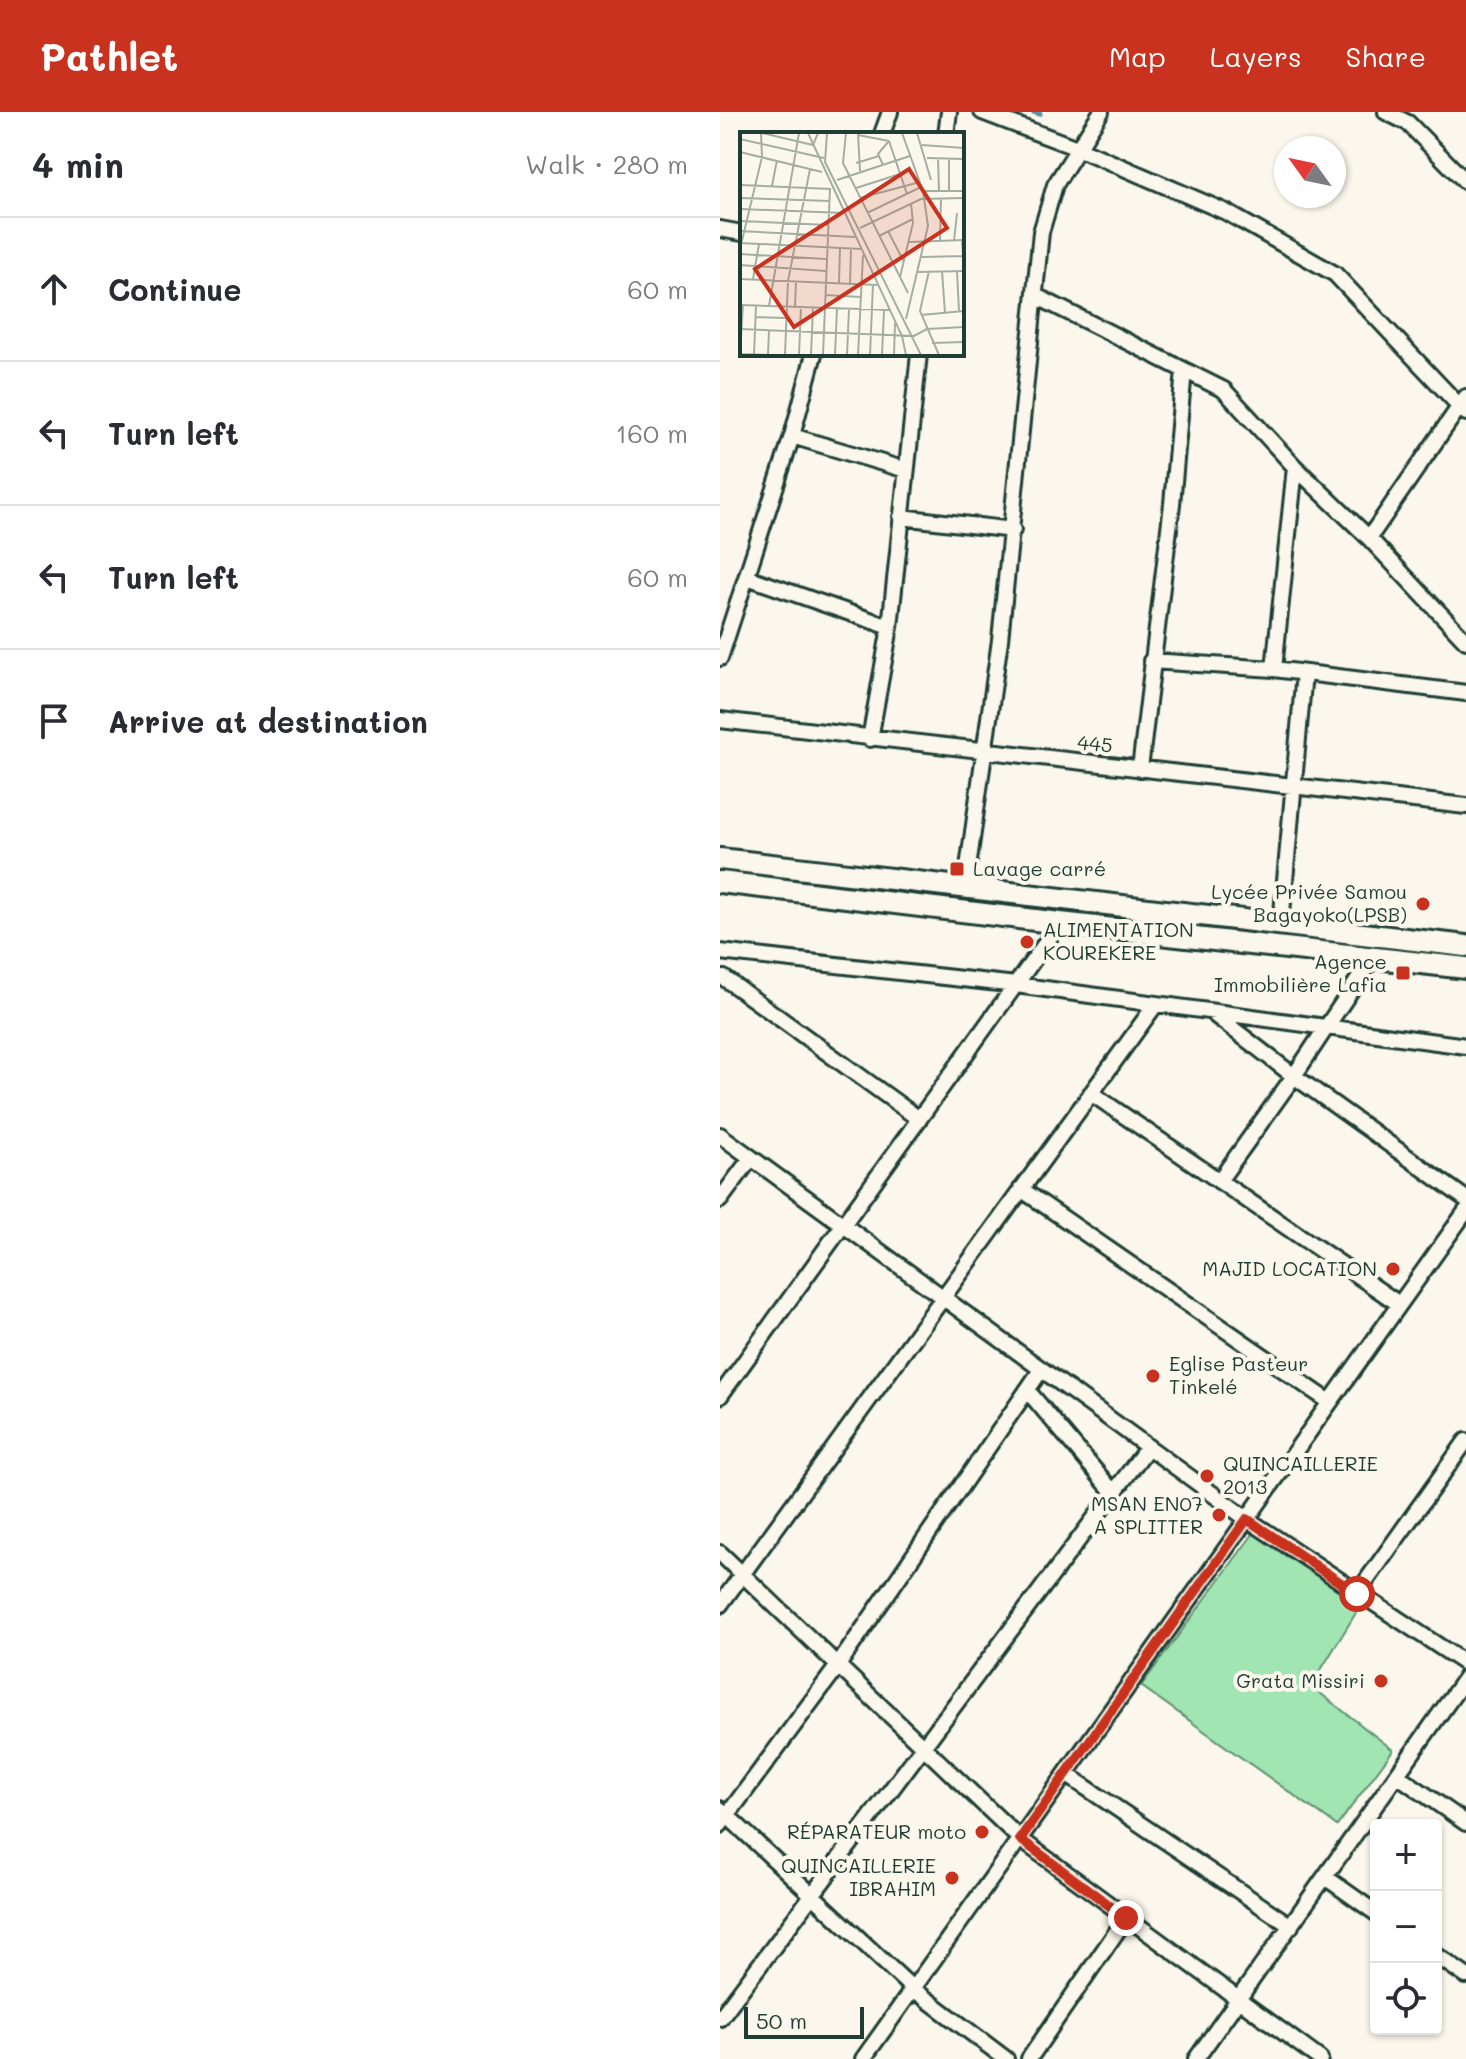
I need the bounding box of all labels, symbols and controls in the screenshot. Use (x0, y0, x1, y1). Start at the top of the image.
text: Pathlet (40, 31, 178, 81)
text: Map (1109, 38, 1166, 74)
text: Layers (1210, 38, 1302, 74)
text: Share (1346, 38, 1426, 74)
inset map (740, 132, 964, 356)
north arrow (1274, 136, 1346, 208)
text: 4 min (32, 142, 124, 187)
text: Walk · 280 m (525, 147, 688, 181)
icon: ahead (32, 267, 76, 311)
text: Continue (108, 269, 241, 309)
text: 60 m (627, 272, 688, 306)
icon: left (32, 411, 76, 455)
text: Turn left (108, 413, 239, 453)
text: 160 m (616, 416, 688, 450)
icon: left (32, 555, 76, 599)
text: Turn left (108, 557, 239, 597)
text: 60 m (627, 560, 688, 594)
icon: arrive (32, 699, 76, 743)
text: Arrive at destination (108, 701, 428, 741)
street label: 445 (1076, 728, 1114, 758)
place label: Lavage carré (973, 855, 1106, 881)
marker: Lavage carré (948, 860, 966, 878)
place label: Lycée Privée Samou Bagayoko(LPSB) (1211, 878, 1407, 927)
marker: Lycée Privée Samou Bagayoko(LPSB) (1414, 895, 1432, 913)
place label: ALIMENTATION KOUREKERE (1043, 916, 1194, 965)
marker: ALIMENTATION KOUREKERE (1018, 933, 1036, 951)
place label: Agence Immobilière Lafia (1214, 948, 1387, 997)
marker: Agence Immobilière Lafia (1394, 964, 1412, 982)
place label: MAJID LOCATION (1202, 1255, 1377, 1281)
marker: MAJID LOCATION (1384, 1260, 1402, 1278)
place label: Eglise Pasteur Tinkelé (1169, 1350, 1308, 1399)
marker: Eglise Pasteur Tinkelé (1144, 1367, 1162, 1385)
place label: QUINCAILLERIE 2013 (1223, 1450, 1378, 1499)
marker: QUINCAILLERIE 2013 (1198, 1467, 1216, 1485)
place label: MSAN EN07 A SPLITTER (1091, 1490, 1203, 1539)
marker: MSAN EN07 A SPLITTER (1210, 1506, 1228, 1524)
route start (1339, 1576, 1375, 1612)
place label: Grata Missiri (1236, 1667, 1365, 1693)
marker: Grata Missiri (1372, 1672, 1390, 1690)
place label: RÉPARATEUR moto (787, 1818, 966, 1844)
map controls (1370, 1819, 1442, 2035)
button: + (1370, 1819, 1442, 1891)
marker: RÉPARATEUR moto (973, 1823, 991, 1841)
place label: QUINCAILLERIE IBRAHIM (781, 1852, 936, 1901)
marker: QUINCAILLERIE IBRAHIM (943, 1869, 961, 1887)
button: − (1370, 1891, 1442, 1963)
route end (1108, 1900, 1144, 1936)
button: locate (1370, 1963, 1442, 2035)
scale bar (744, 2003, 864, 2039)
text: 50 m (756, 2006, 807, 2035)

